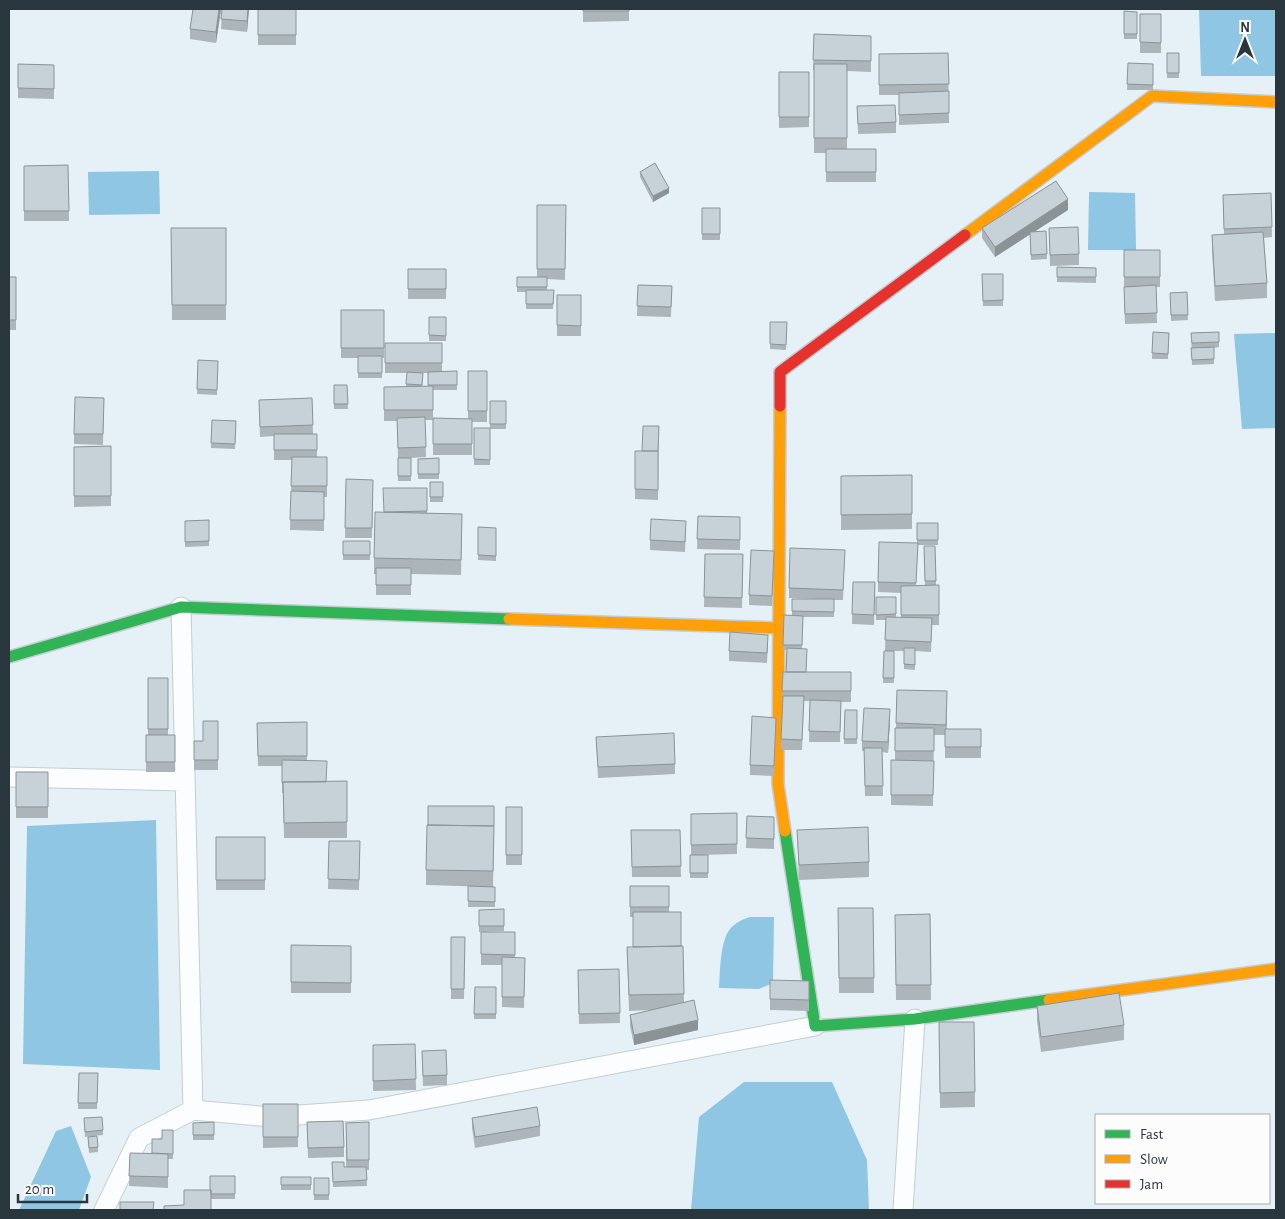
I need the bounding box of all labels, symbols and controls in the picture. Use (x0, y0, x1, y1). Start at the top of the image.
north arrow (1220, 15, 1270, 65)
text: N (1240, 21, 1250, 35)
legend (1095, 1114, 1270, 1204)
text: Fast (1140, 1127, 1164, 1142)
text: Slow (1140, 1152, 1168, 1167)
scale bar (18, 1172, 86, 1204)
text: Jam (1140, 1177, 1163, 1192)
text: 20 m (25, 1182, 54, 1197)

